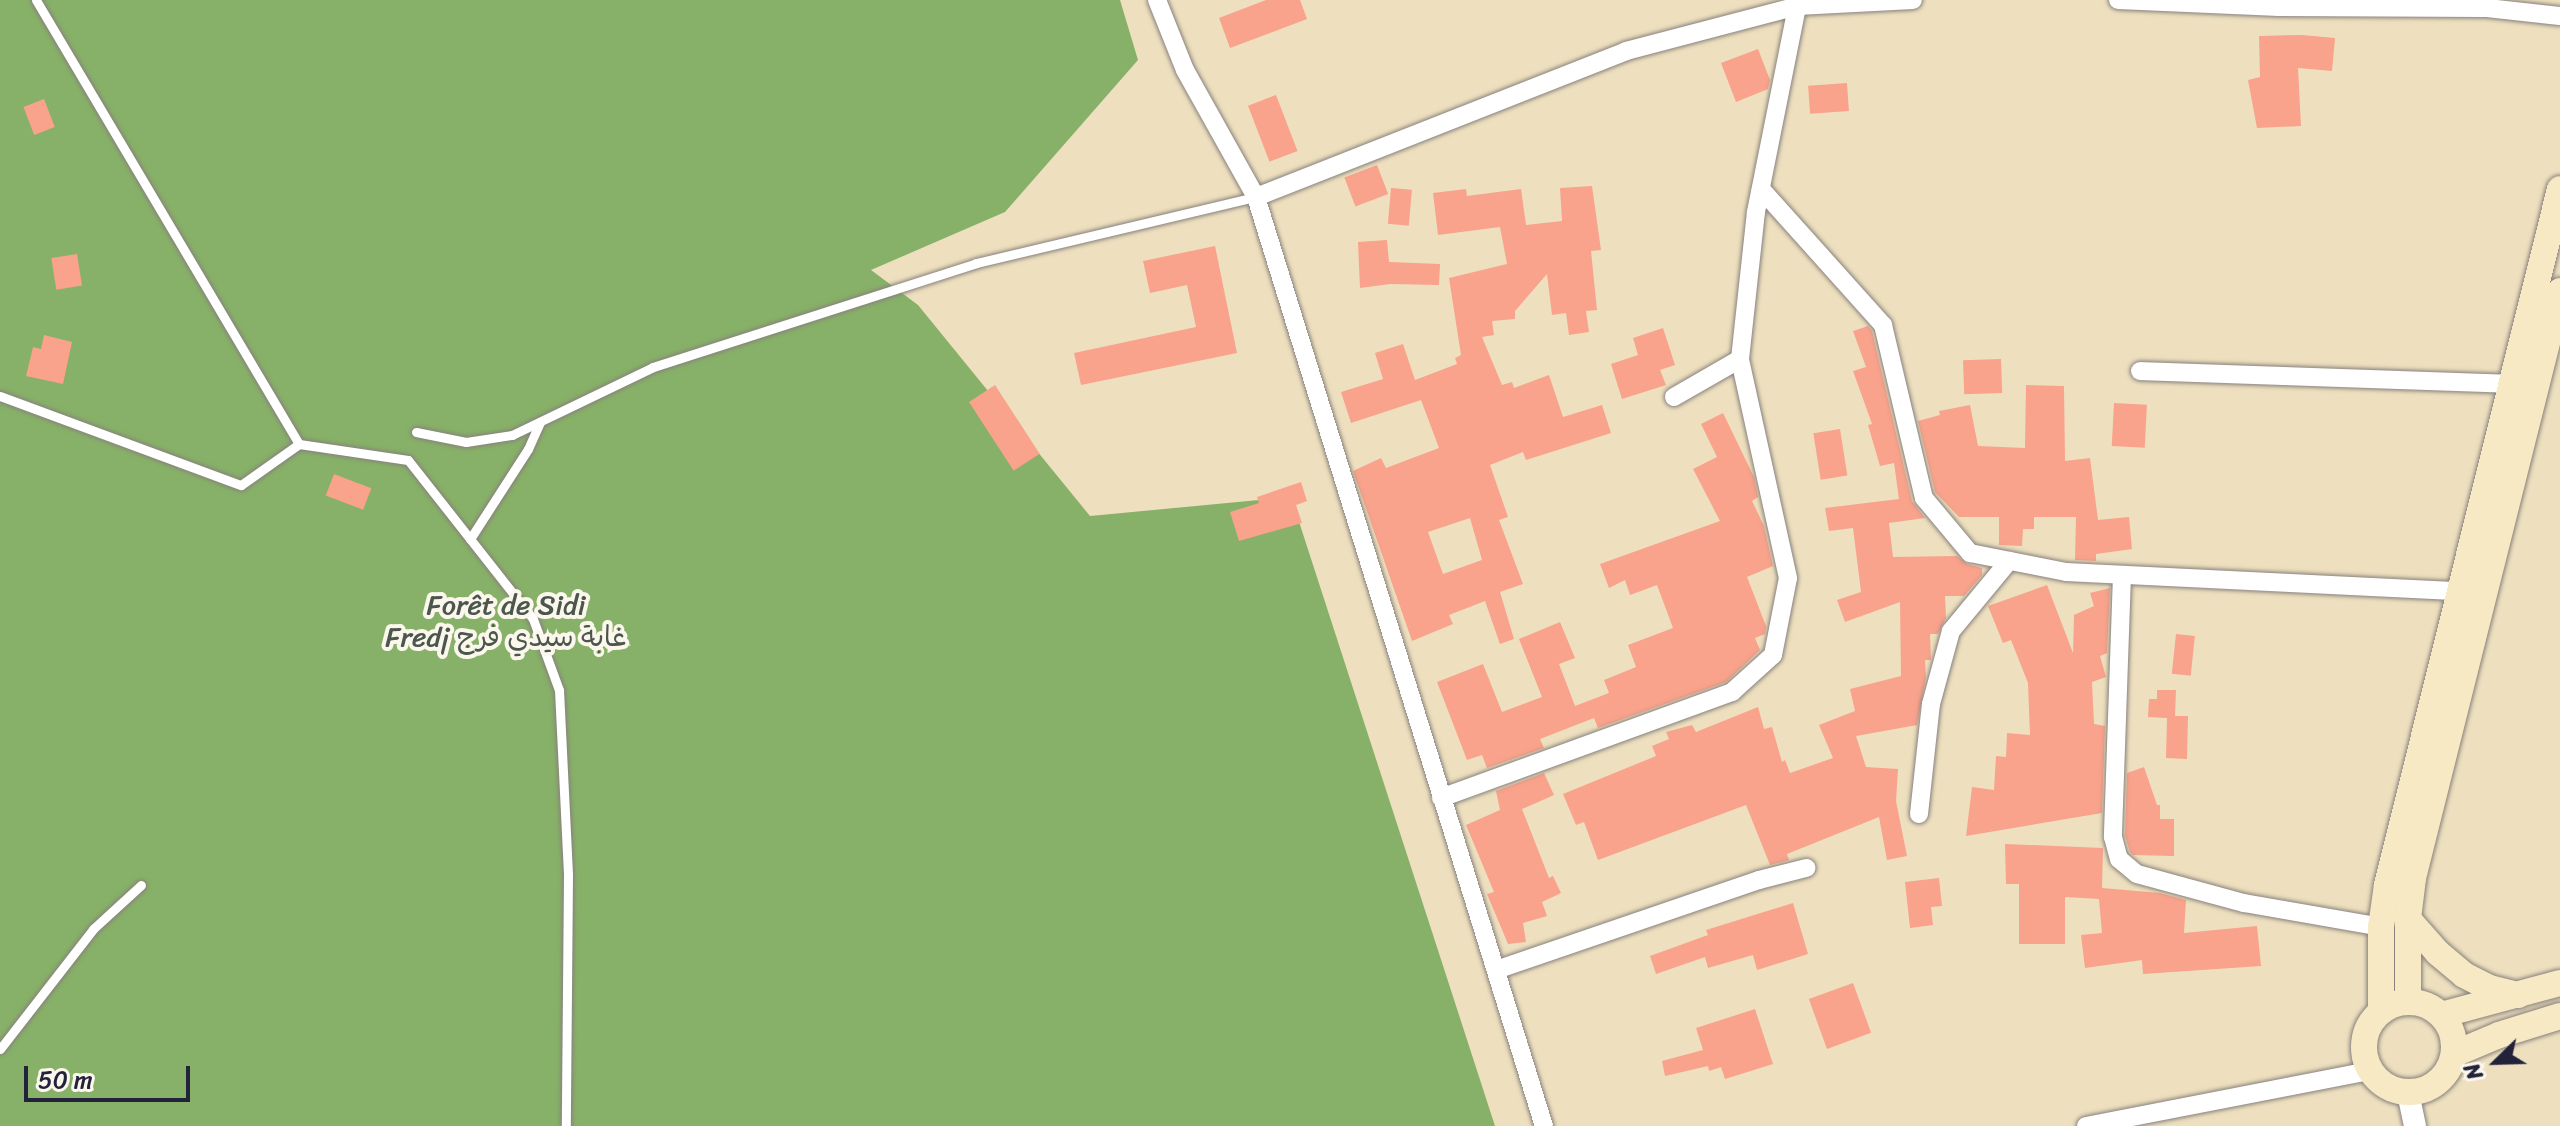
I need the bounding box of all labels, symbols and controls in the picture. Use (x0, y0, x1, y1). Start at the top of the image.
park label: Forêt de Sidi Fredj غابة سيدي فرج (385, 588, 627, 654)
north arrow (2456, 1022, 2536, 1102)
scale bar (28, 1050, 194, 1100)
text: N (2453, 1057, 2494, 1086)
text: 50 m (38, 1059, 93, 1101)

